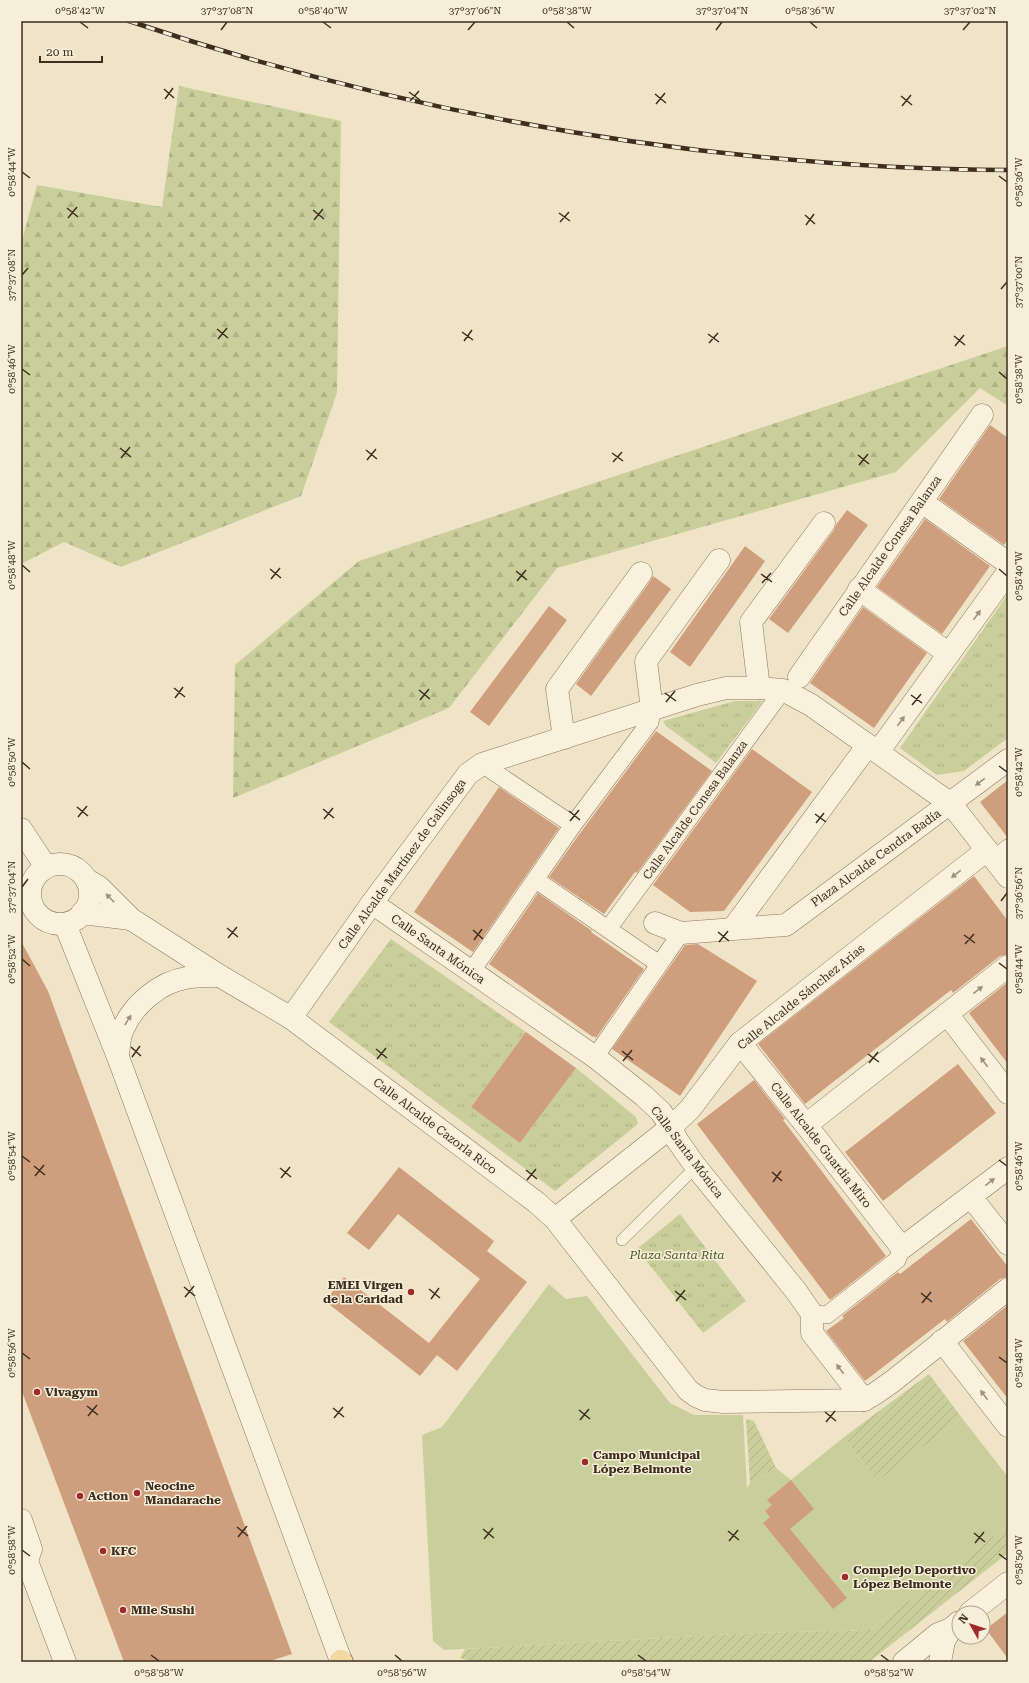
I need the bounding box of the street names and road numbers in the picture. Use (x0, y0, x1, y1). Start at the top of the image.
street label: Calle Alcalde Conesa Balanza (836, 472, 944, 619)
street label: Calle Alcalde Conesa Balanza (640, 737, 751, 882)
street label: Calle Alcalde Martínez de Galinsoga (335, 776, 469, 952)
street label: Plaza Alcalde Cendra Badía (808, 806, 944, 910)
street label: Calle Santa Mónica (388, 911, 488, 987)
street label: Calle Alcalde Sánchez Arias (735, 941, 868, 1053)
street label: Calle Alcalde Cazorla Rico (370, 1075, 500, 1177)
street label: Calle Alcalde Guardia Miro (768, 1079, 874, 1211)
street label: Calle Santa Mónica (648, 1103, 726, 1201)

